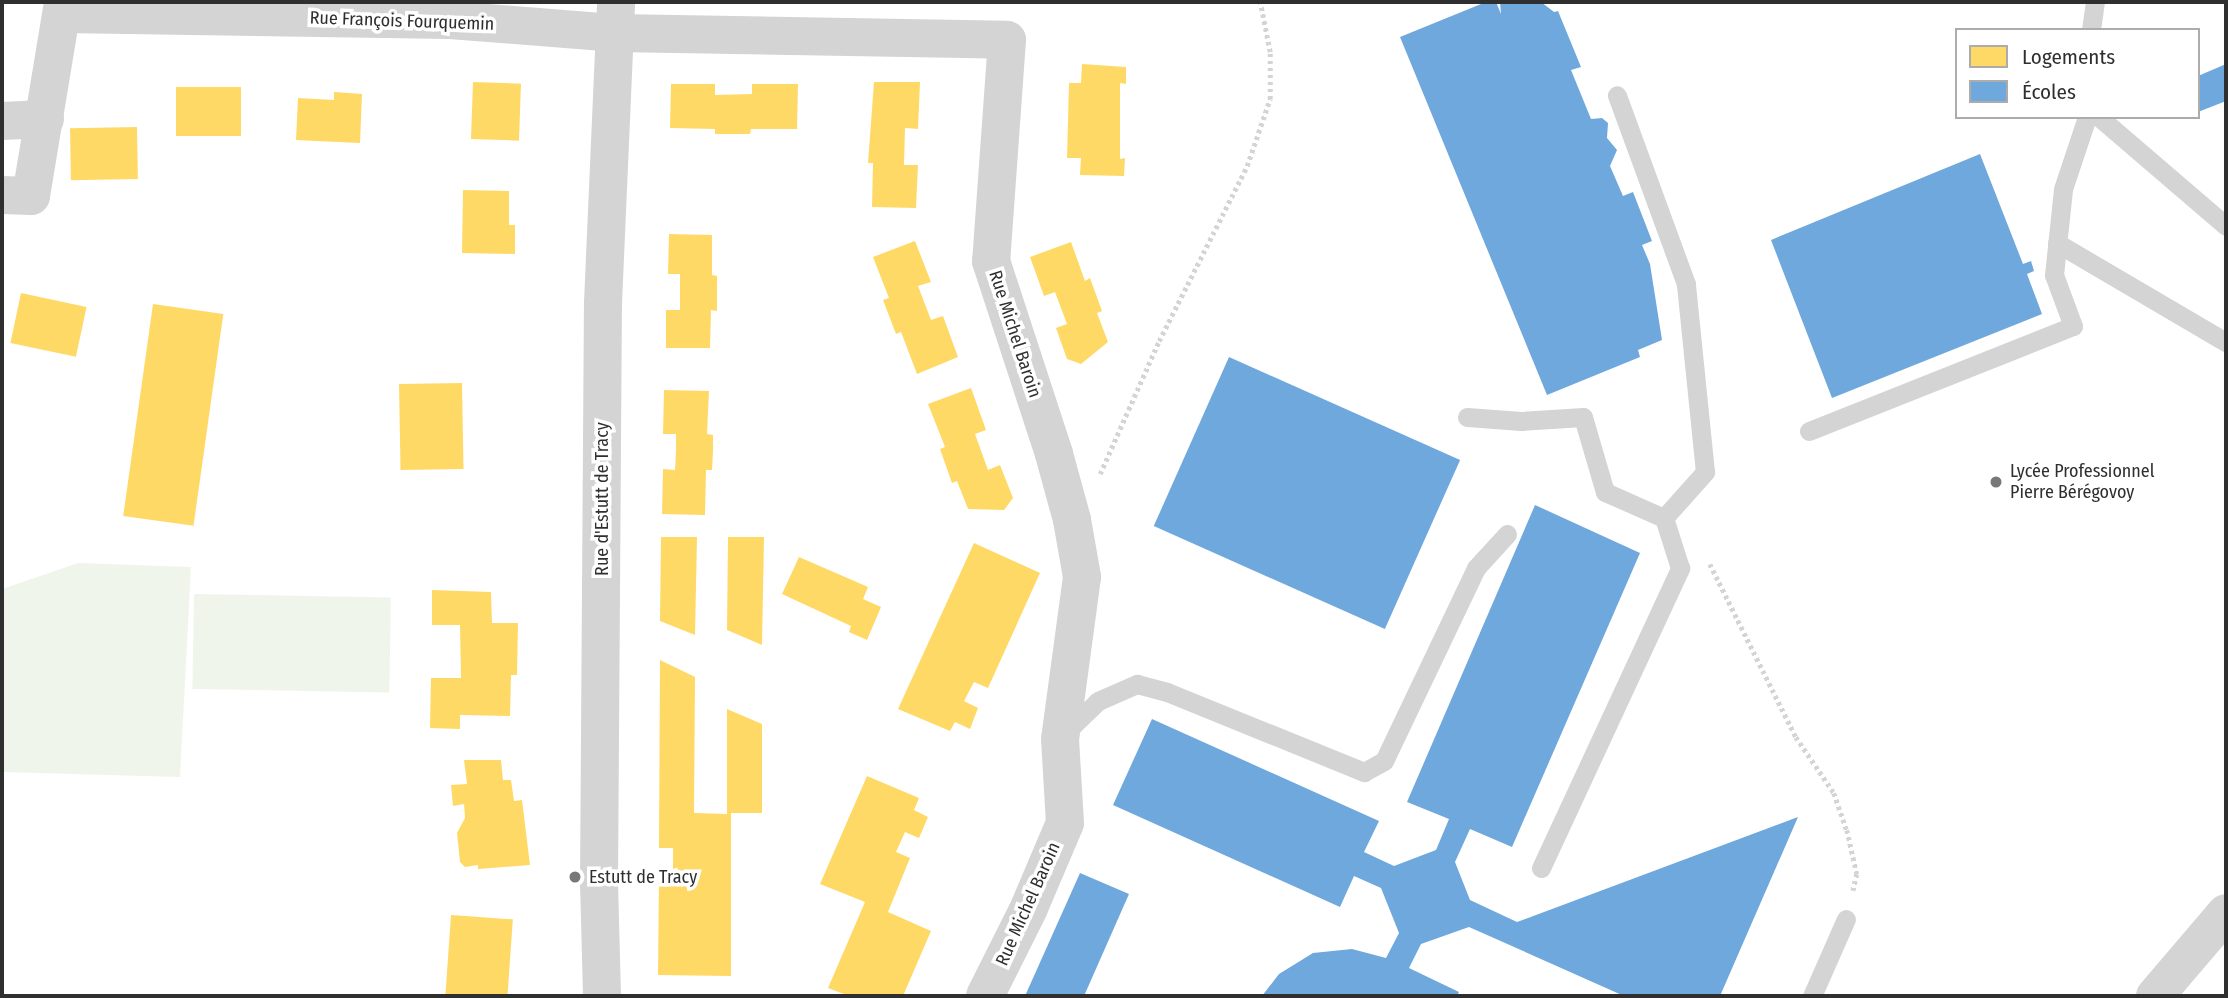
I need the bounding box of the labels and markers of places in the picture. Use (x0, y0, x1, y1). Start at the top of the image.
place label: Lycée Professionnel Pierre Bérégovoy (2010, 461, 2154, 504)
marker: Lycée Professionnel Pierre Bérégovoy (1988, 474, 2004, 490)
place label: Estutt de Tracy (589, 866, 697, 888)
marker: Estutt de Tracy (567, 869, 583, 885)

